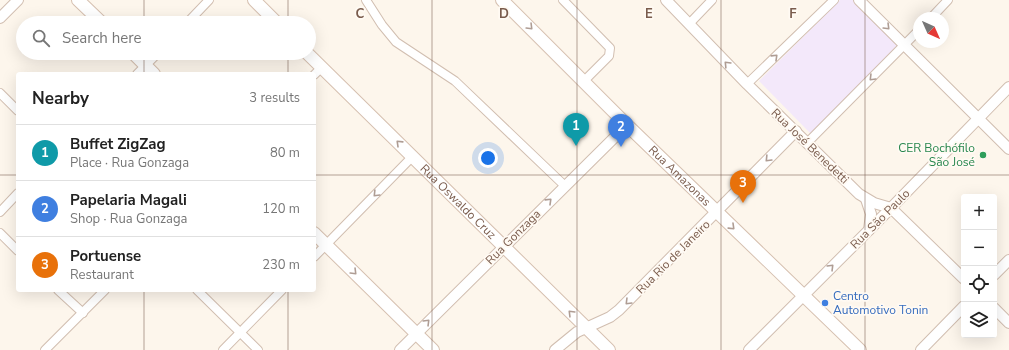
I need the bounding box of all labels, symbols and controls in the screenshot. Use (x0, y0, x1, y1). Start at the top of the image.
text: C (356, 5, 365, 23)
text: D (499, 5, 509, 23)
text: E (645, 5, 653, 23)
text: F (789, 5, 797, 23)
north arrow (913, 12, 949, 48)
search box (16, 16, 316, 60)
one-way arrow (882, 22, 890, 30)
one-way arrow (525, 23, 533, 30)
icon: search (30, 27, 52, 49)
text: Search here (62, 28, 142, 48)
one-way arrow (770, 54, 778, 62)
one-way arrow (725, 61, 732, 68)
one-way arrow (869, 73, 877, 81)
text: Nearby (32, 87, 89, 110)
text: 3 results (249, 89, 300, 107)
street label: Rua José Benedetti (768, 105, 852, 187)
pin: 1 (563, 113, 589, 146)
pin: 2 (608, 114, 634, 147)
text: Buffet ZigZag (70, 134, 165, 154)
one-way arrow (396, 140, 404, 148)
place label: CER Bochófilo São José (898, 140, 975, 170)
street label: Rua Amazonas (645, 142, 714, 210)
text: 1 (41, 144, 49, 162)
text: 80 m (270, 144, 300, 162)
your location (478, 148, 498, 168)
marker: CER Bochófilo São José (978, 150, 988, 160)
text: Place · Rua Gonzaga (70, 154, 189, 172)
one-way arrow (765, 154, 773, 162)
street label: Rua Oswaldo Cruz (417, 161, 500, 243)
pin: 3 (730, 170, 756, 203)
street label: Rua São Paulo (847, 185, 914, 252)
one-way arrow (373, 189, 381, 197)
text: Papelaria Magali (70, 190, 187, 210)
map controls (961, 194, 997, 338)
button: + (961, 194, 997, 230)
one-way arrow (544, 198, 552, 206)
text: 2 (41, 200, 49, 218)
text: 120 m (262, 200, 300, 218)
street label: Rua Gonzaga (482, 206, 544, 268)
text: Shop · Rua Gonzaga (70, 210, 187, 228)
street label: Rua Rio de Janeiro (633, 216, 714, 297)
one-way arrow (727, 222, 735, 229)
button: − (961, 230, 997, 266)
text: Portuense (70, 246, 141, 266)
text: 3 (41, 256, 49, 274)
text: 230 m (262, 256, 300, 274)
one-way arrow (826, 264, 834, 272)
text: Restaurant (70, 266, 134, 284)
button: locate (961, 266, 997, 302)
one-way arrow (349, 267, 357, 275)
place label: Centro Automotivo Tonin (833, 288, 928, 318)
one-way arrow (625, 297, 633, 305)
marker: Centro Automotivo Tonin (820, 298, 830, 308)
button: layers (961, 302, 997, 338)
one-way arrow (568, 310, 576, 318)
one-way arrow (422, 319, 430, 327)

